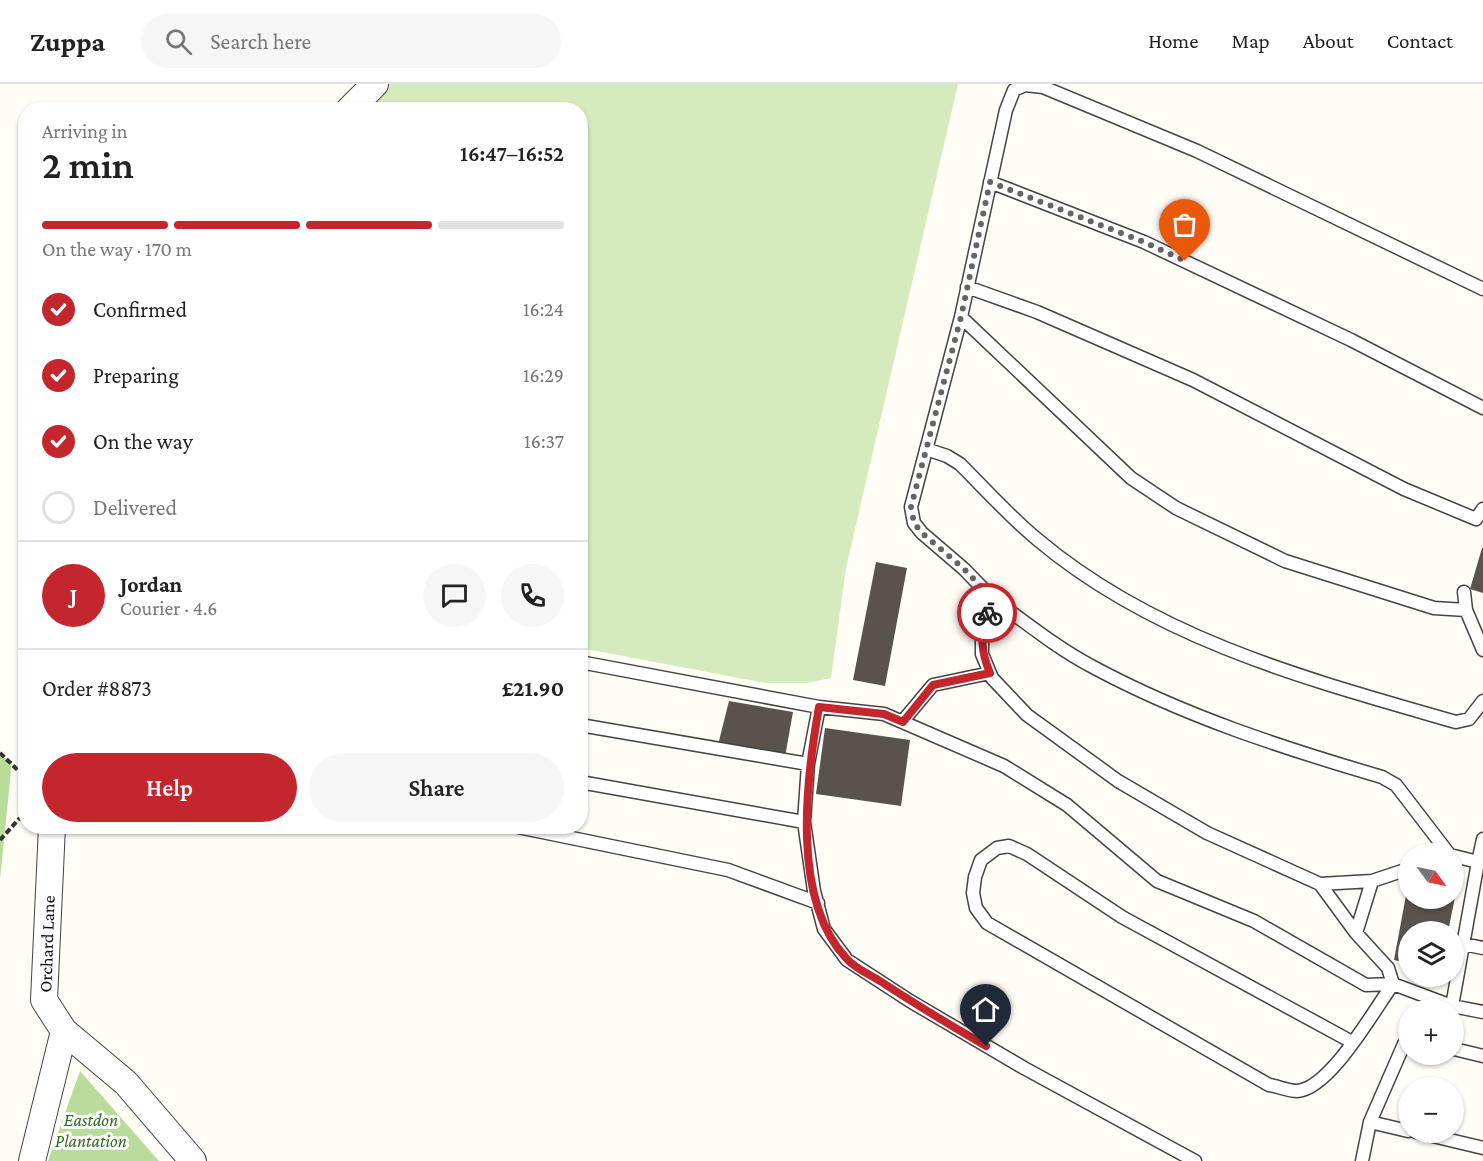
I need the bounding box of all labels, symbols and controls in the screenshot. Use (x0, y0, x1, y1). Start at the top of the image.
search box (141, 14, 561, 68)
icon: search (162, 25, 195, 58)
text: Zuppa (30, 26, 105, 57)
text: Search here (210, 29, 311, 54)
text: Home (1148, 29, 1198, 53)
text: Map (1231, 29, 1270, 53)
text: About (1303, 29, 1354, 53)
text: Contact (1387, 29, 1453, 53)
text: Arriving in (42, 120, 127, 142)
text: 16:47–16:52 (460, 141, 564, 166)
text: 2 min (42, 143, 134, 186)
pin (1159, 199, 1210, 261)
icon: bag (1168, 208, 1201, 241)
text: On the way · 170 m (42, 238, 192, 260)
icon: check (42, 293, 75, 326)
text: Confirmed (93, 297, 187, 322)
text: 16:24 (523, 298, 564, 320)
icon: check (42, 359, 75, 392)
text: Preparing (93, 363, 179, 388)
text: 16:29 (523, 364, 564, 386)
icon: check (42, 425, 75, 458)
text: On the way (93, 429, 193, 454)
text: 16:37 (524, 430, 564, 452)
text: Delivered (93, 495, 177, 520)
button: chat (423, 564, 486, 627)
button: phone (501, 564, 564, 627)
text: Jordan (120, 572, 182, 597)
text: J (70, 583, 77, 608)
courier (957, 583, 1017, 643)
text: Courier · 4.6 (120, 597, 218, 619)
icon: bike (971, 597, 1004, 630)
text: Order #8873 (42, 676, 152, 701)
text: £21.90 (502, 676, 564, 701)
button: Help (42, 753, 297, 822)
button: Share (309, 753, 564, 822)
north arrow (1398, 843, 1464, 909)
map controls (1398, 843, 1464, 1143)
street label: Orchard Lane (35, 895, 59, 993)
button: layers (1398, 921, 1464, 987)
pin (960, 984, 1011, 1046)
icon: home (969, 993, 1002, 1026)
button: + (1398, 999, 1464, 1065)
button: − (1398, 1077, 1464, 1143)
park label: Eastdon Plantation (55, 1110, 127, 1151)

